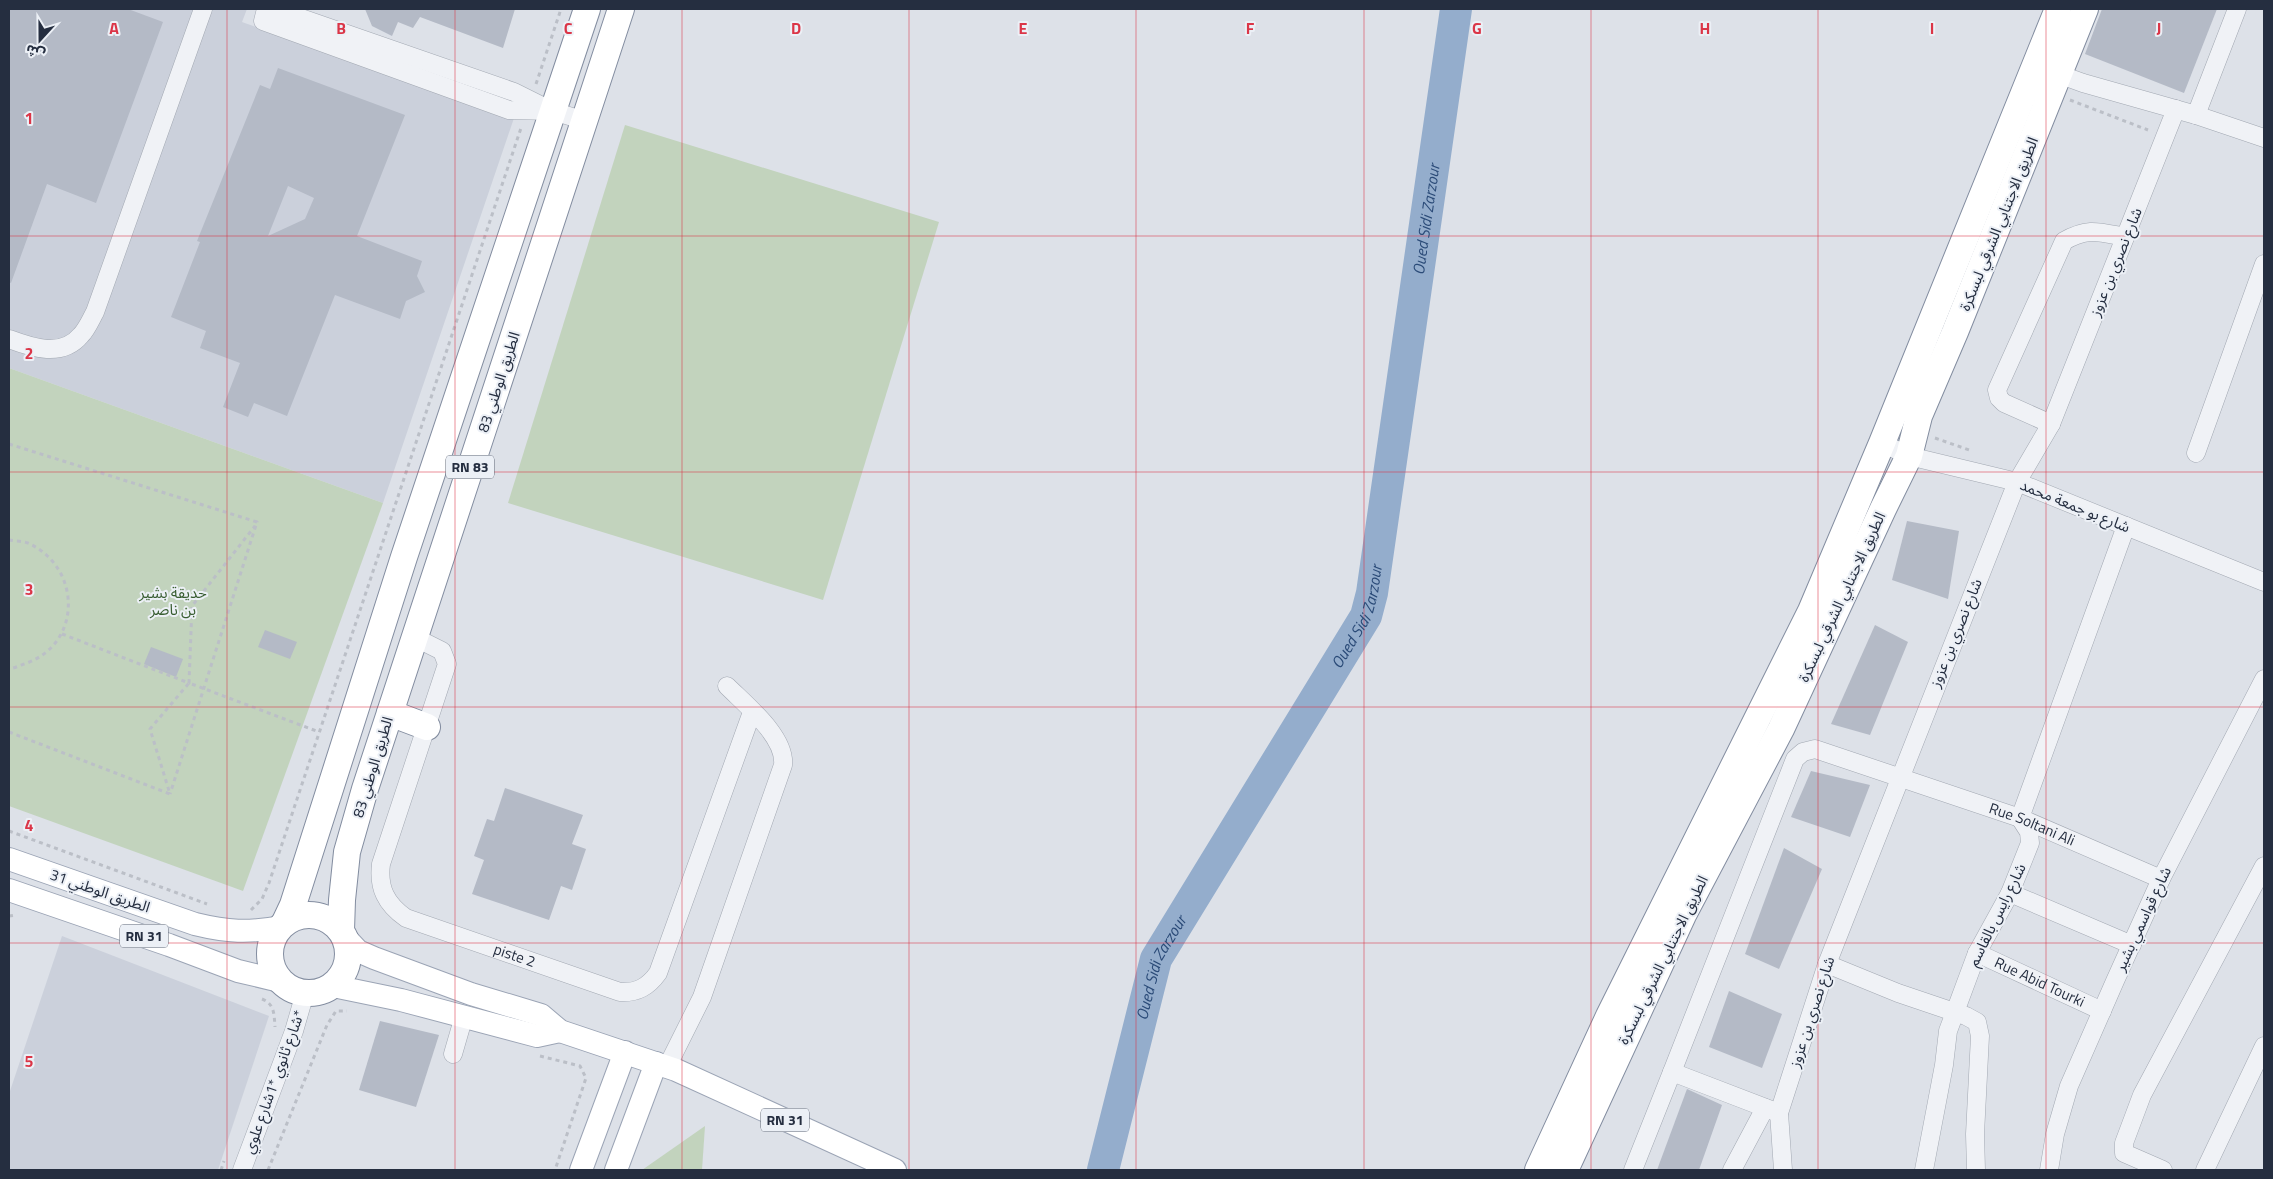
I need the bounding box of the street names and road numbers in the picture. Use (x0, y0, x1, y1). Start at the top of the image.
street label: الطريق الاجتنابي الشرقي لبسكرة (1953, 133, 2044, 314)
street label: شارع نصري بن عزوز (2083, 204, 2149, 321)
street label: الطريق الوطني 83 (471, 329, 526, 435)
road number: RN 83 (446, 456, 494, 478)
street label: شارع بو جمعة محمد (2016, 473, 2134, 539)
street label: الطريق الاجتنابي الشرقي لبسكرة (1792, 508, 1892, 686)
street label: شارع نصري بن عزوز (1923, 575, 1989, 692)
street label: الطريق الوطني 83 (346, 714, 399, 820)
street label: Rue Soltani Ali (1986, 796, 2079, 851)
street label: شارع رايس بالقاسم (1962, 859, 2033, 971)
street label: الطريق الوطني 31 (47, 863, 153, 919)
street label: شارع قواسمي بشير (2108, 863, 2178, 976)
street label: الطريق الاجتنابي الشرقي لبسكرة (1612, 871, 1714, 1048)
road number: RN 31 (120, 924, 168, 948)
street label: piste 2 (491, 937, 539, 973)
street label: Rue Abid Tourki (1991, 951, 2089, 1013)
street label: شارع نصري بن عزوز (1782, 953, 1841, 1072)
street label: شارع ثانوي *1شارع علوي* (237, 1007, 311, 1157)
road number: RN 31 (761, 1108, 809, 1132)

